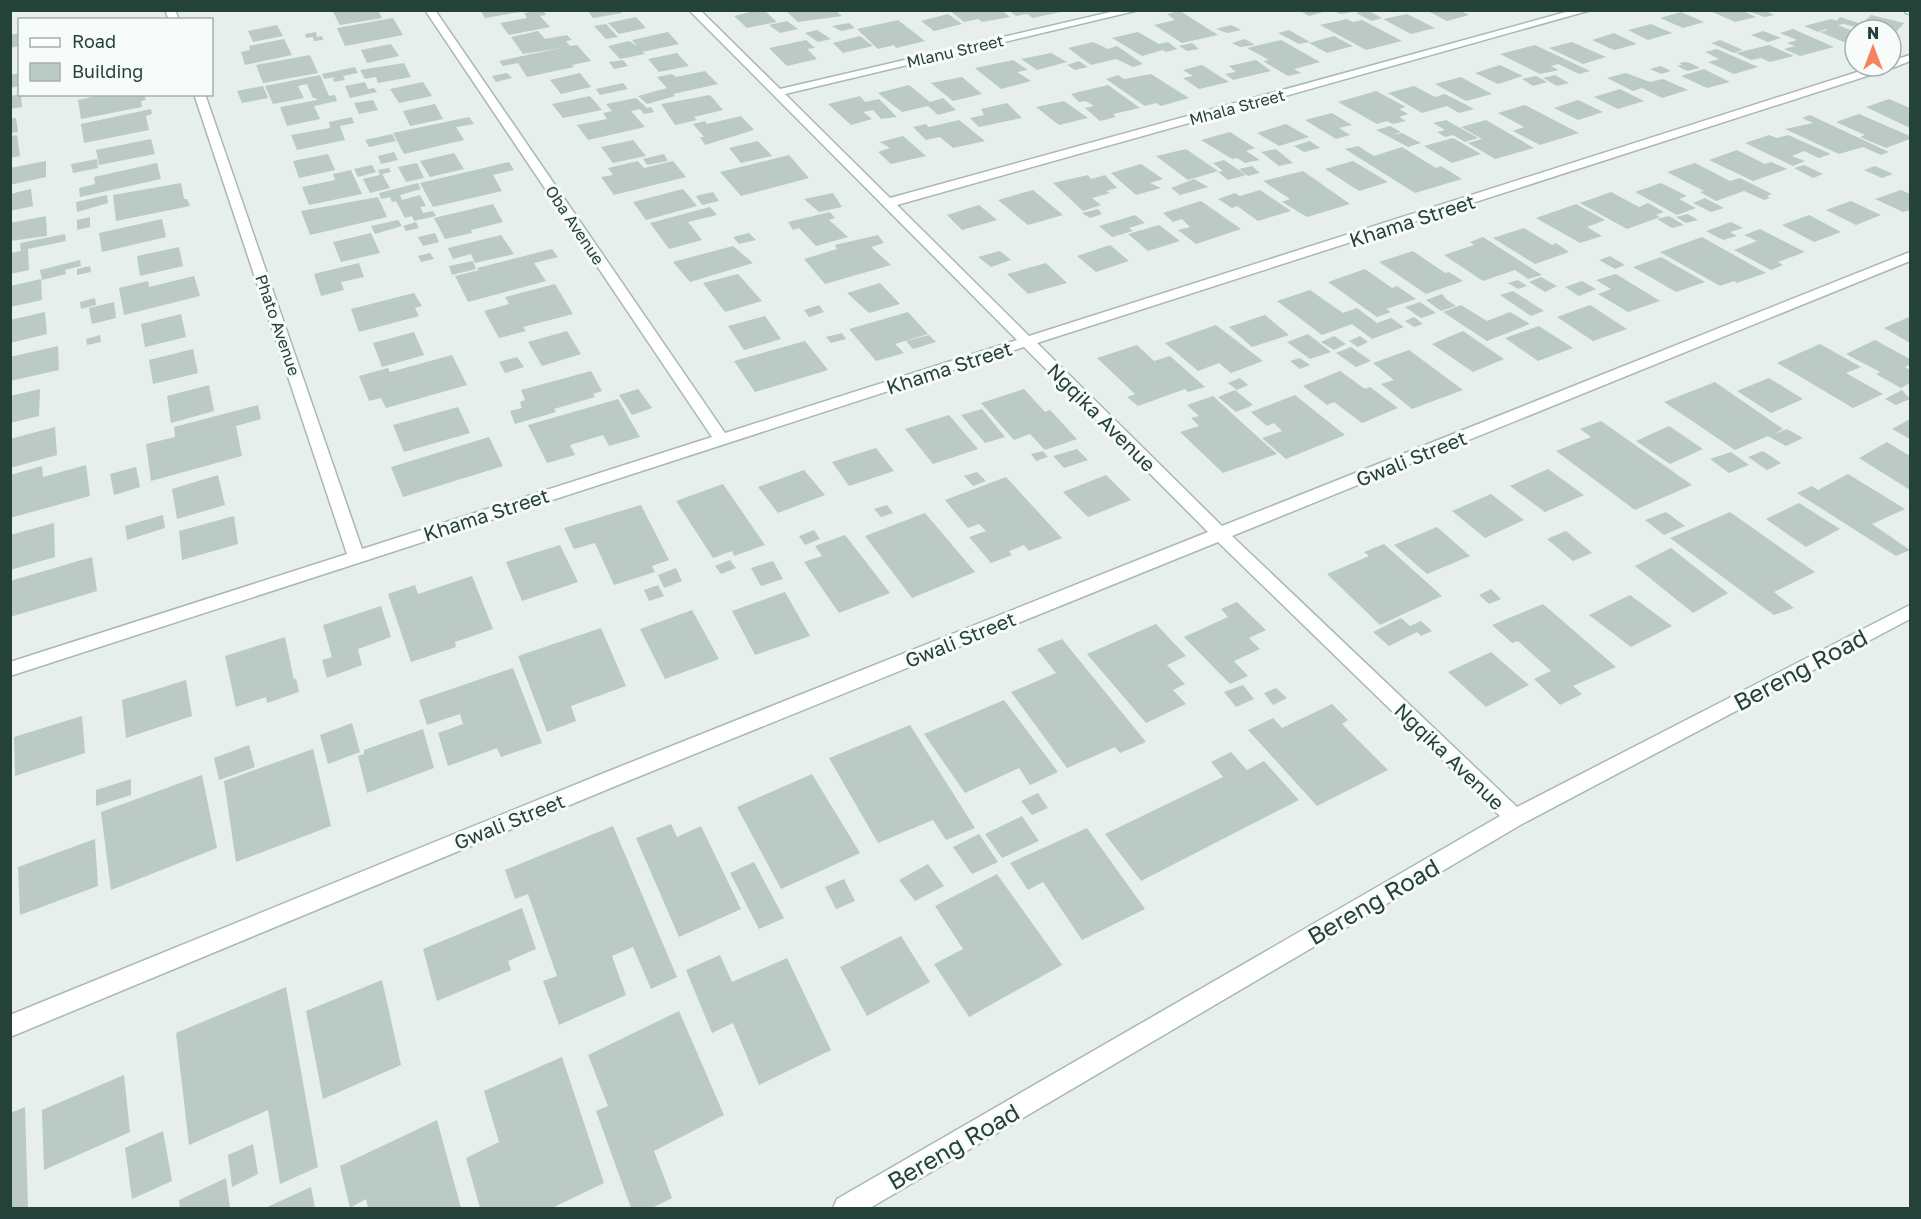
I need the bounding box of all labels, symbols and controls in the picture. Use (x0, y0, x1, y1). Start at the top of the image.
legend (18, 18, 213, 96)
north arrow (1843, 18, 1903, 78)
text: N (1867, 23, 1879, 43)
text: Road (72, 30, 116, 52)
street label: Mlanu Street (905, 30, 1005, 72)
text: Building (72, 60, 143, 82)
street label: Mhala Street (1187, 85, 1287, 129)
street label: Oba Avenue (541, 182, 609, 268)
street label: Khama Street (1346, 188, 1478, 252)
street label: Phato Avenue (251, 272, 305, 378)
street label: Khama Street (883, 335, 1015, 399)
street label: Ngqika Avenue (1043, 358, 1161, 476)
street label: Gwali Street (1352, 425, 1470, 491)
street label: Khama Street (420, 482, 552, 546)
street label: Gwali Street (901, 606, 1019, 672)
street label: Bereng Road (1728, 622, 1872, 716)
street label: Ngqika Avenue (1390, 698, 1510, 814)
street label: Gwali Street (450, 788, 568, 854)
street label: Bereng Road (1302, 852, 1444, 950)
street label: Bereng Road (882, 1097, 1024, 1195)

